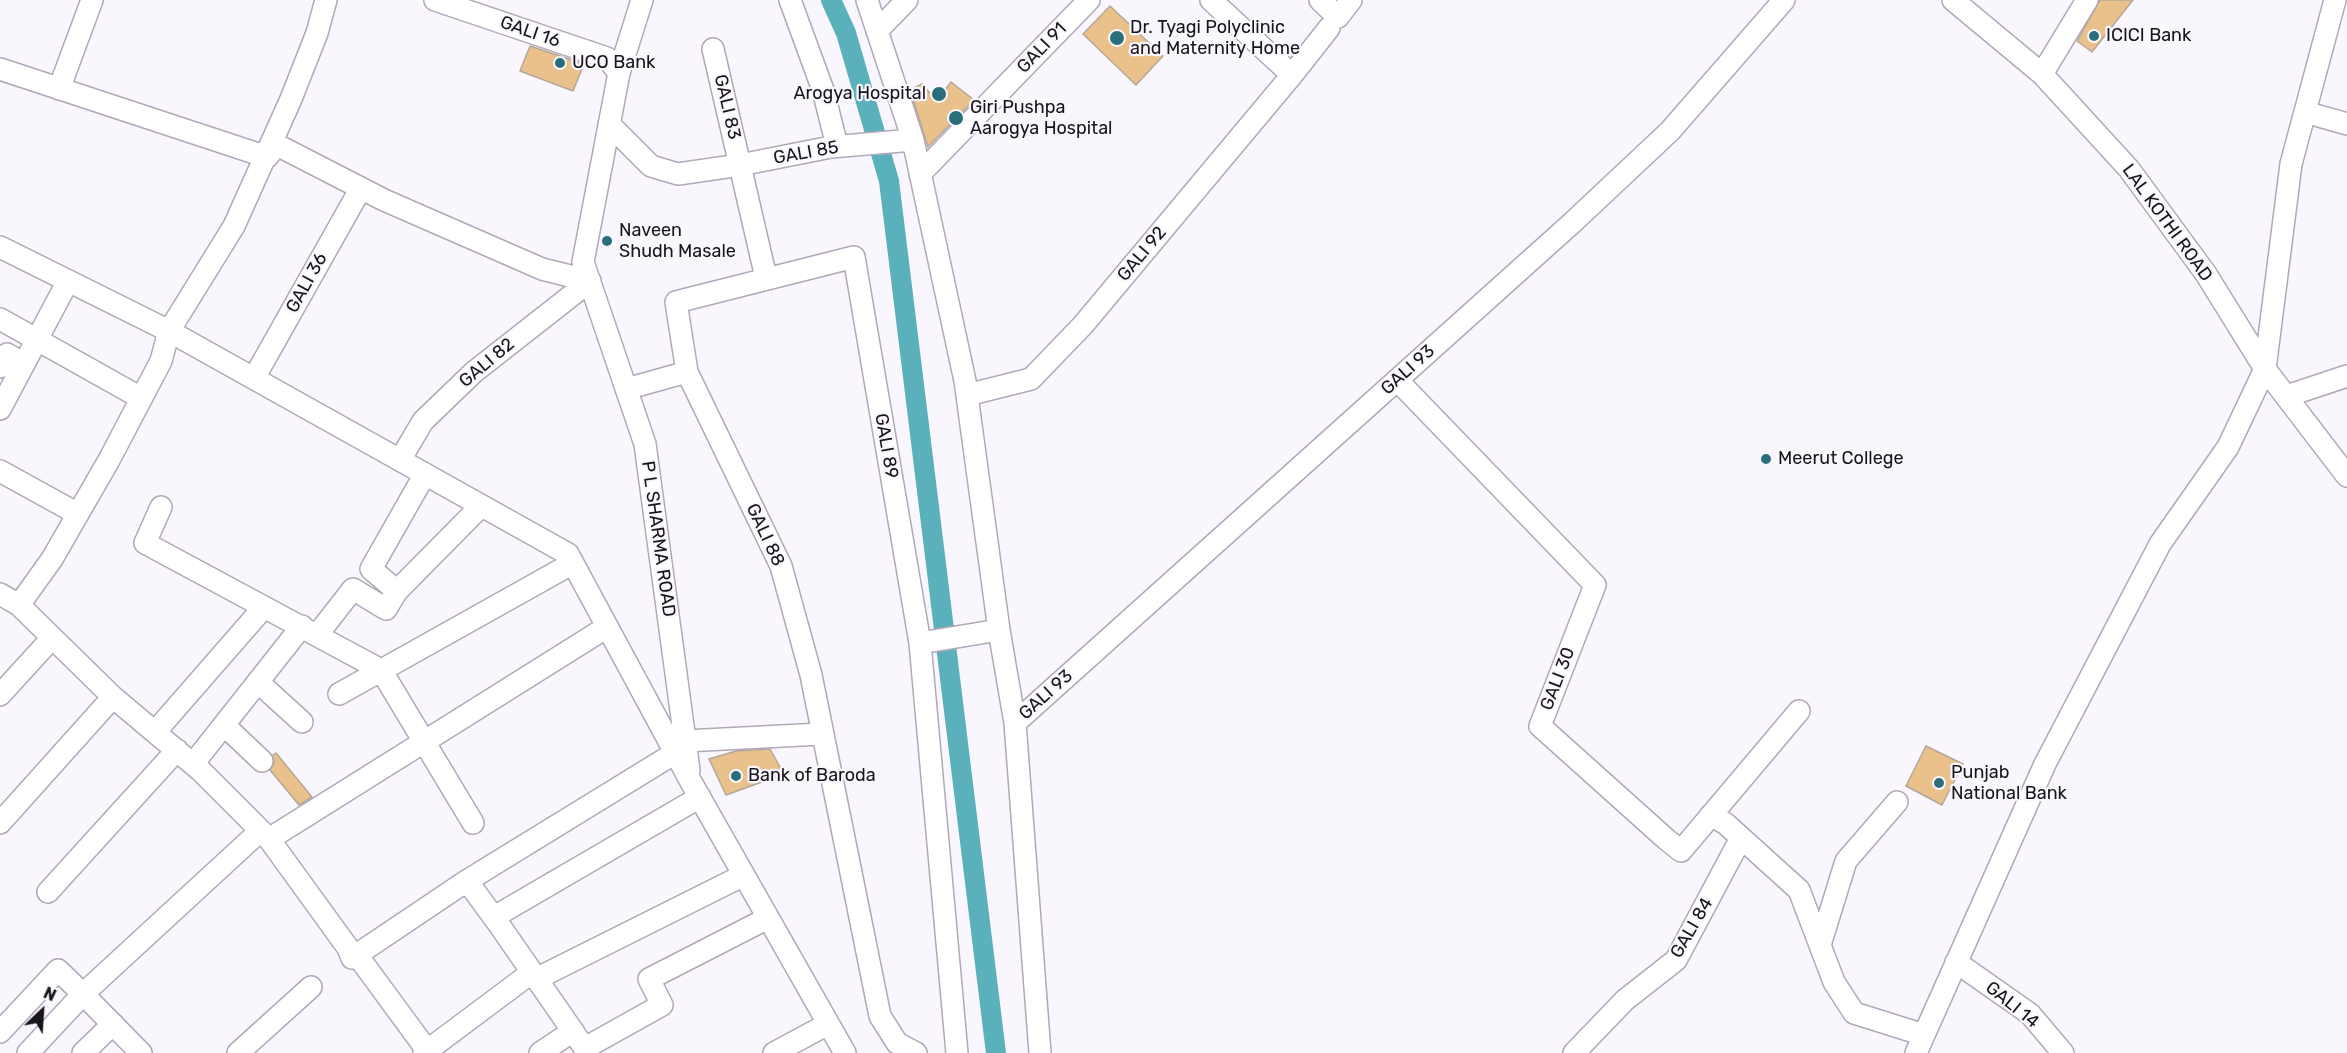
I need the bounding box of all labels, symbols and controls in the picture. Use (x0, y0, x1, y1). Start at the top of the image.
street label: GALI 16 (497, 12, 563, 52)
place label: Dr. Tyagi Polyclinic and Maternity Home (1130, 17, 1300, 60)
street label: GALI 91 (1013, 18, 1071, 78)
place label: ICICI Bank (2106, 25, 2191, 47)
marker: Dr. Tyagi Polyclinic and Maternity Home (1108, 29, 1126, 47)
marker: ICICI Bank (2087, 29, 2101, 43)
place label: UCO Bank (572, 52, 655, 74)
marker: UCO Bank (553, 56, 567, 70)
street label: GALI 83 (709, 73, 745, 141)
place label: Arogya Hospital (793, 83, 926, 105)
marker: Arogya Hospital (930, 85, 948, 103)
place label: Giri Pushpa Aarogya Hospital (970, 97, 1112, 140)
marker: Giri Pushpa Aarogya Hospital (947, 109, 965, 127)
street label: GALI 85 (772, 137, 840, 169)
street label: LAL KOTHI ROAD (2117, 160, 2217, 286)
place label: Naveen Shudh Masale (619, 220, 736, 262)
street label: GALI 92 (1113, 222, 1171, 286)
marker: Naveen Shudh Masale (600, 234, 614, 248)
street label: GALI 36 (282, 249, 332, 317)
street label: GALI 82 (455, 334, 519, 392)
street label: GALI 93 (1377, 340, 1439, 400)
street label: GALI 89 (870, 412, 902, 480)
place label: Meerut College (1778, 448, 1904, 470)
marker: Meerut College (1759, 452, 1773, 466)
street label: P L SHARMA ROAD (636, 460, 680, 618)
street label: GALI 88 (741, 500, 789, 570)
street label: GALI 30 (1536, 644, 1580, 714)
street label: GALI 93 (1015, 665, 1077, 725)
place label: Punjab National Bank (1951, 762, 2067, 804)
place label: Bank of Baroda (748, 765, 876, 787)
marker: Bank of Baroda (729, 769, 743, 783)
marker: Punjab National Bank (1932, 776, 1946, 790)
street label: GALI 84 (1666, 894, 1718, 962)
street label: GALI 14 (1981, 977, 2043, 1033)
north arrow (12, 981, 72, 1041)
text: N (41, 983, 59, 1005)

